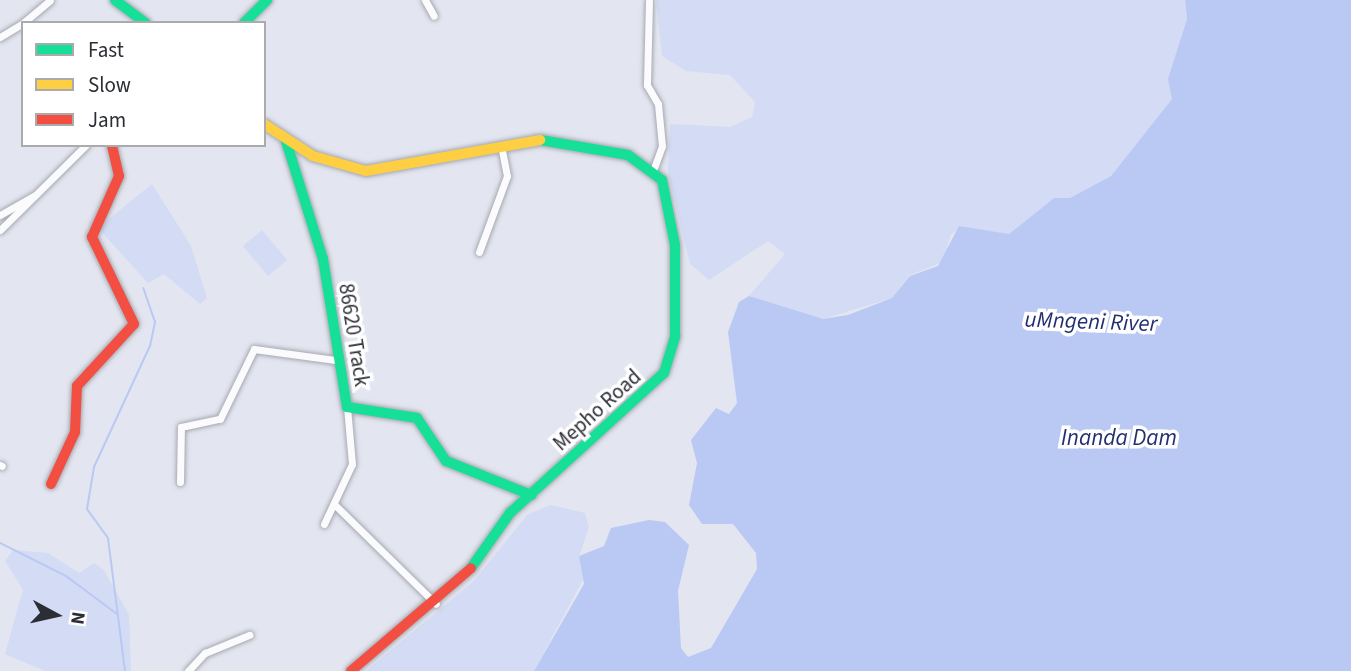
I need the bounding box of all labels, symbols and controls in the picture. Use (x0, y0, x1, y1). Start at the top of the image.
legend (21, 21, 266, 147)
text: Fast (88, 35, 124, 65)
text: Slow (88, 70, 131, 100)
text: Jam (88, 105, 126, 135)
street label: 86620 Track (333, 282, 375, 388)
water label: uMngeni River (1024, 306, 1158, 338)
street label: Mepho Road (548, 364, 646, 456)
water label: Inanda Dam (1061, 424, 1177, 452)
north arrow (21, 580, 91, 650)
text: N (63, 610, 92, 626)

